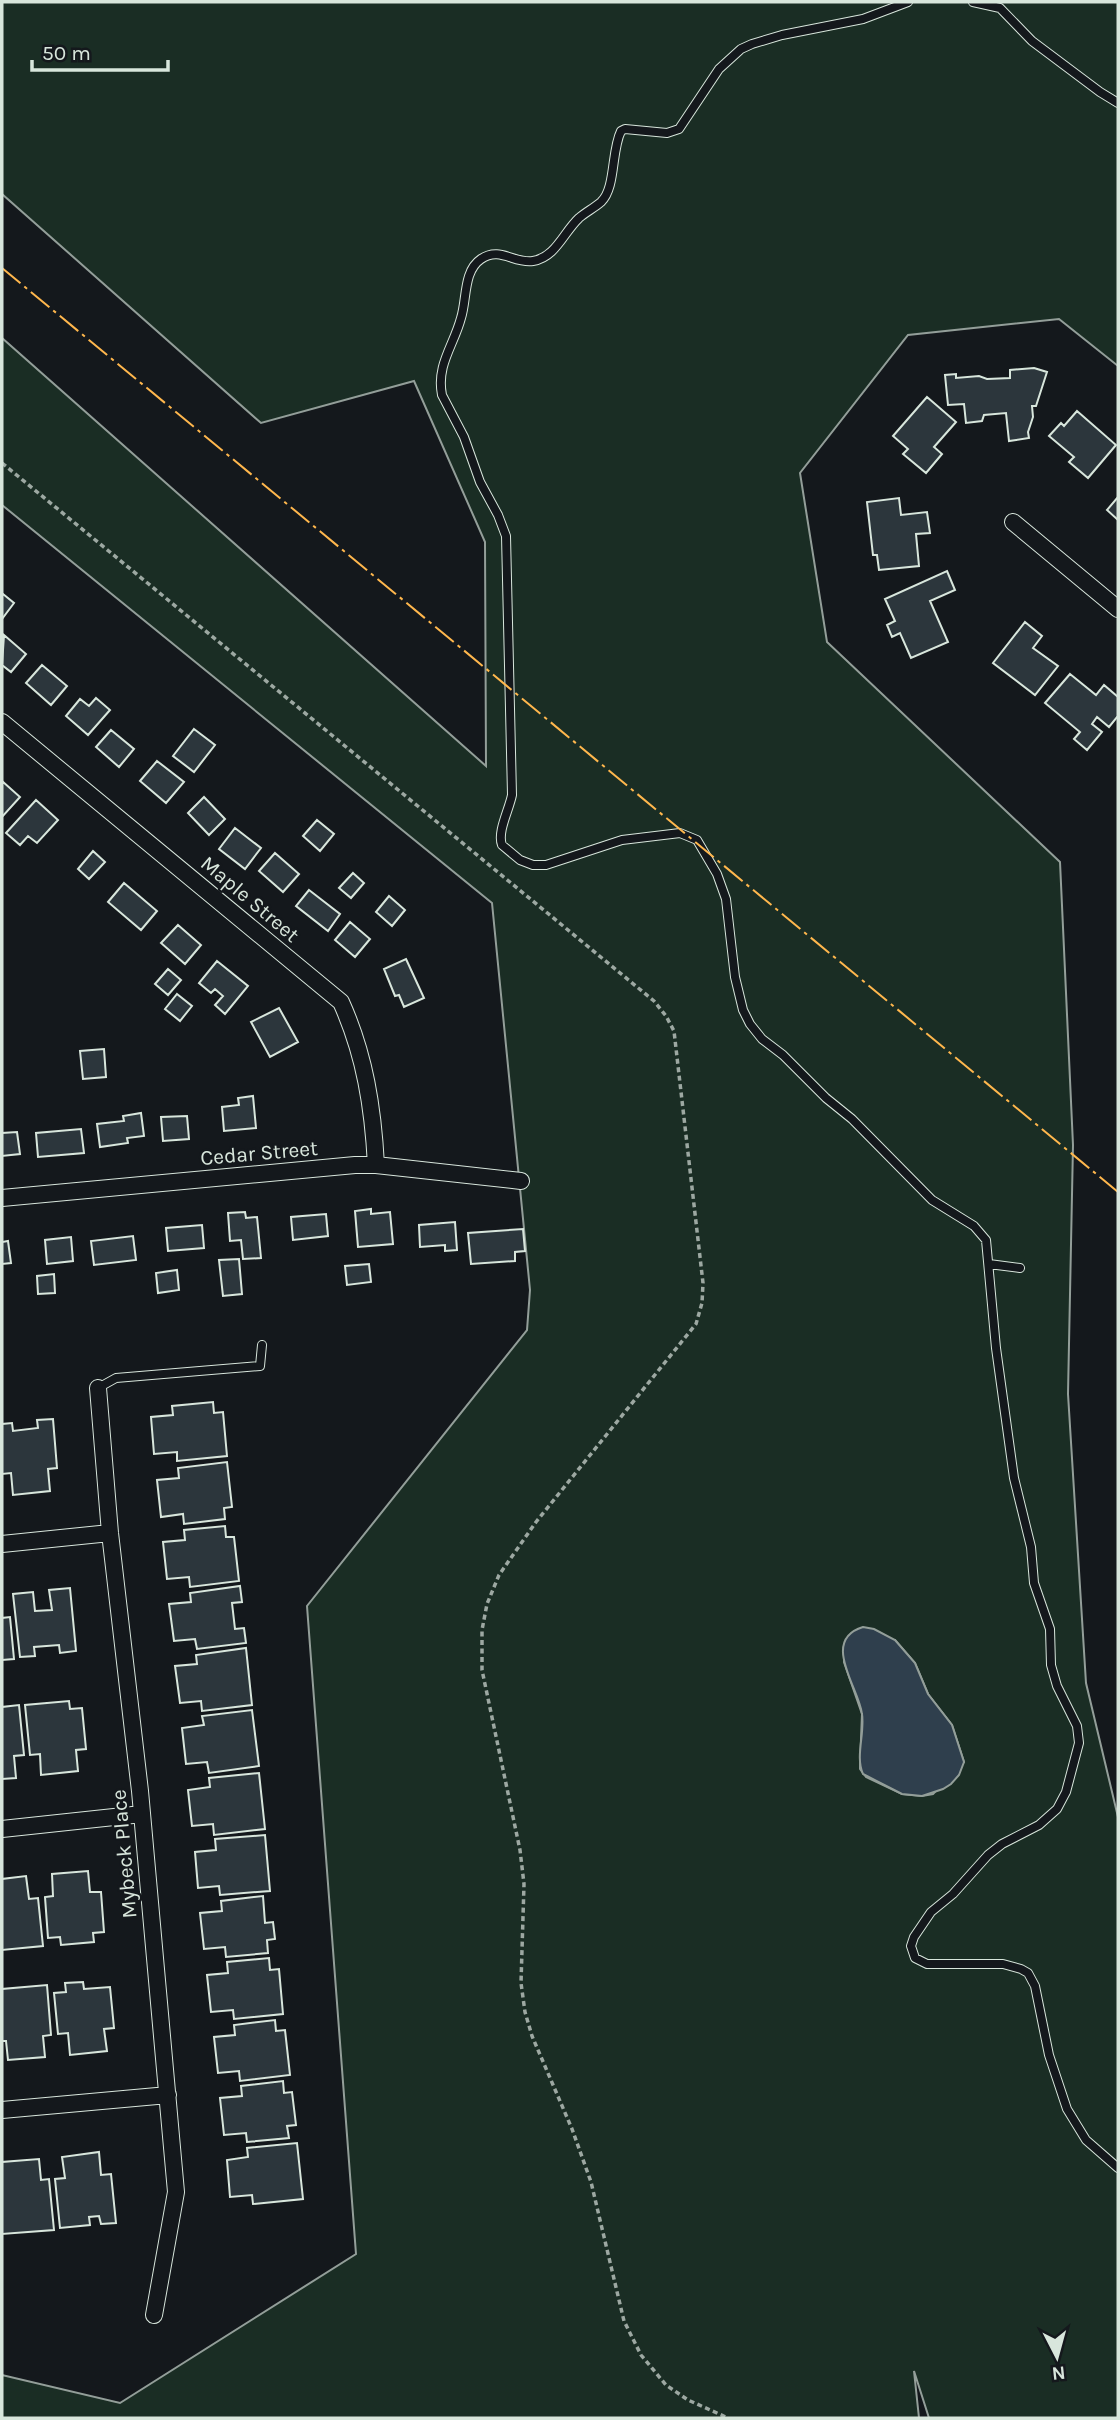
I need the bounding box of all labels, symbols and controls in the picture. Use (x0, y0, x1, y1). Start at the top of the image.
scale bar (32, 28, 168, 72)
text: 50 m (42, 41, 91, 65)
street label: Maple Street (196, 851, 304, 947)
street label: Cedar Street (199, 1136, 319, 1170)
street label: Mybeck Place (106, 1789, 142, 1919)
north arrow (1022, 2322, 1092, 2392)
text: N (1051, 2361, 1067, 2385)

